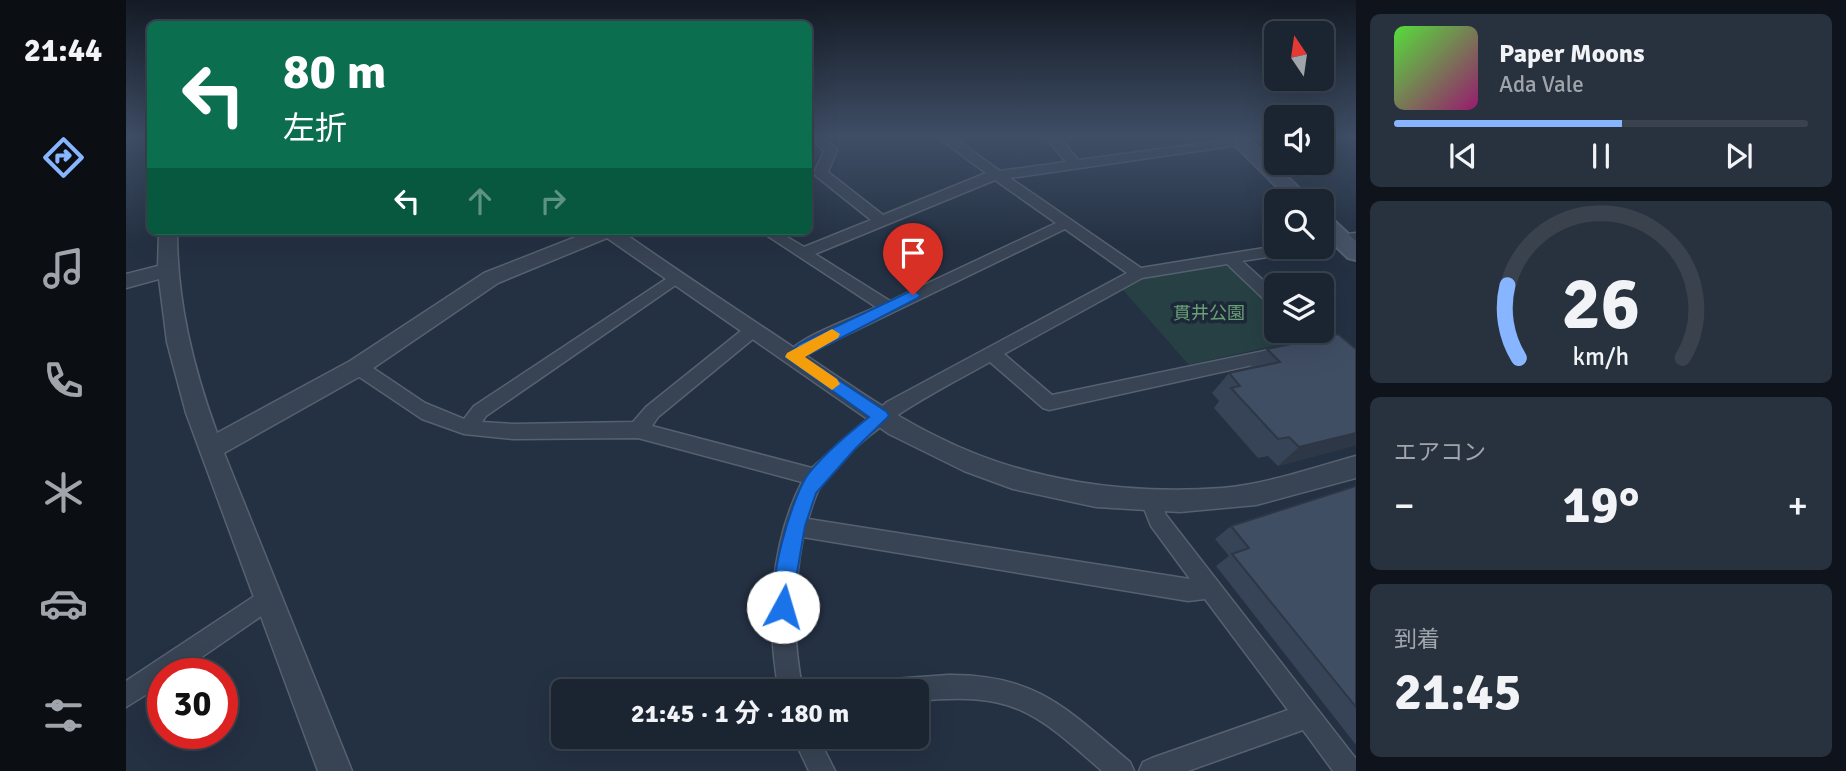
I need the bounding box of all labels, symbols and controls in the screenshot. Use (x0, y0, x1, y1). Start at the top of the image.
north arrow (1264, 21, 1334, 91)
map controls (1264, 21, 1334, 343)
text: 21:44 (24, 31, 102, 70)
text: Paper Moons (1499, 38, 1645, 70)
text: 80 m (283, 42, 386, 102)
icon: left (168, 49, 259, 140)
text: Ada Vale (1499, 70, 1584, 99)
button: sound (1264, 105, 1334, 175)
text: 左折 (283, 109, 347, 148)
icon: directions (39, 133, 88, 182)
icon: previous (1444, 137, 1482, 175)
icon: pause (1582, 137, 1620, 175)
icon: next (1720, 137, 1758, 175)
icon: left (388, 182, 426, 220)
icon: ahead (461, 182, 499, 220)
icon: right (534, 182, 572, 220)
button: search (1264, 189, 1334, 259)
pin (883, 223, 943, 295)
icon: arrive (894, 234, 932, 272)
icon: music (39, 244, 88, 293)
text: 26 (1562, 260, 1640, 349)
button: layers (1264, 273, 1334, 343)
park label: 貫井公園 (1173, 302, 1245, 324)
text: km/h (1573, 341, 1629, 372)
icon: phone (39, 356, 88, 405)
text: エアコン (1394, 438, 1486, 467)
icon: climate (39, 468, 88, 517)
text: 19° (1563, 473, 1639, 537)
text: − (1394, 482, 1415, 529)
text: + (1787, 482, 1808, 529)
position arrow (746, 570, 820, 644)
icon: car (39, 579, 88, 628)
text: 到着 (1394, 625, 1440, 654)
speed limit sign: 30 (147, 658, 238, 749)
text: 21:45 (1394, 660, 1522, 724)
icon: filters (39, 691, 88, 740)
text: 21:45 · 1 分 · 180 m (631, 698, 849, 730)

